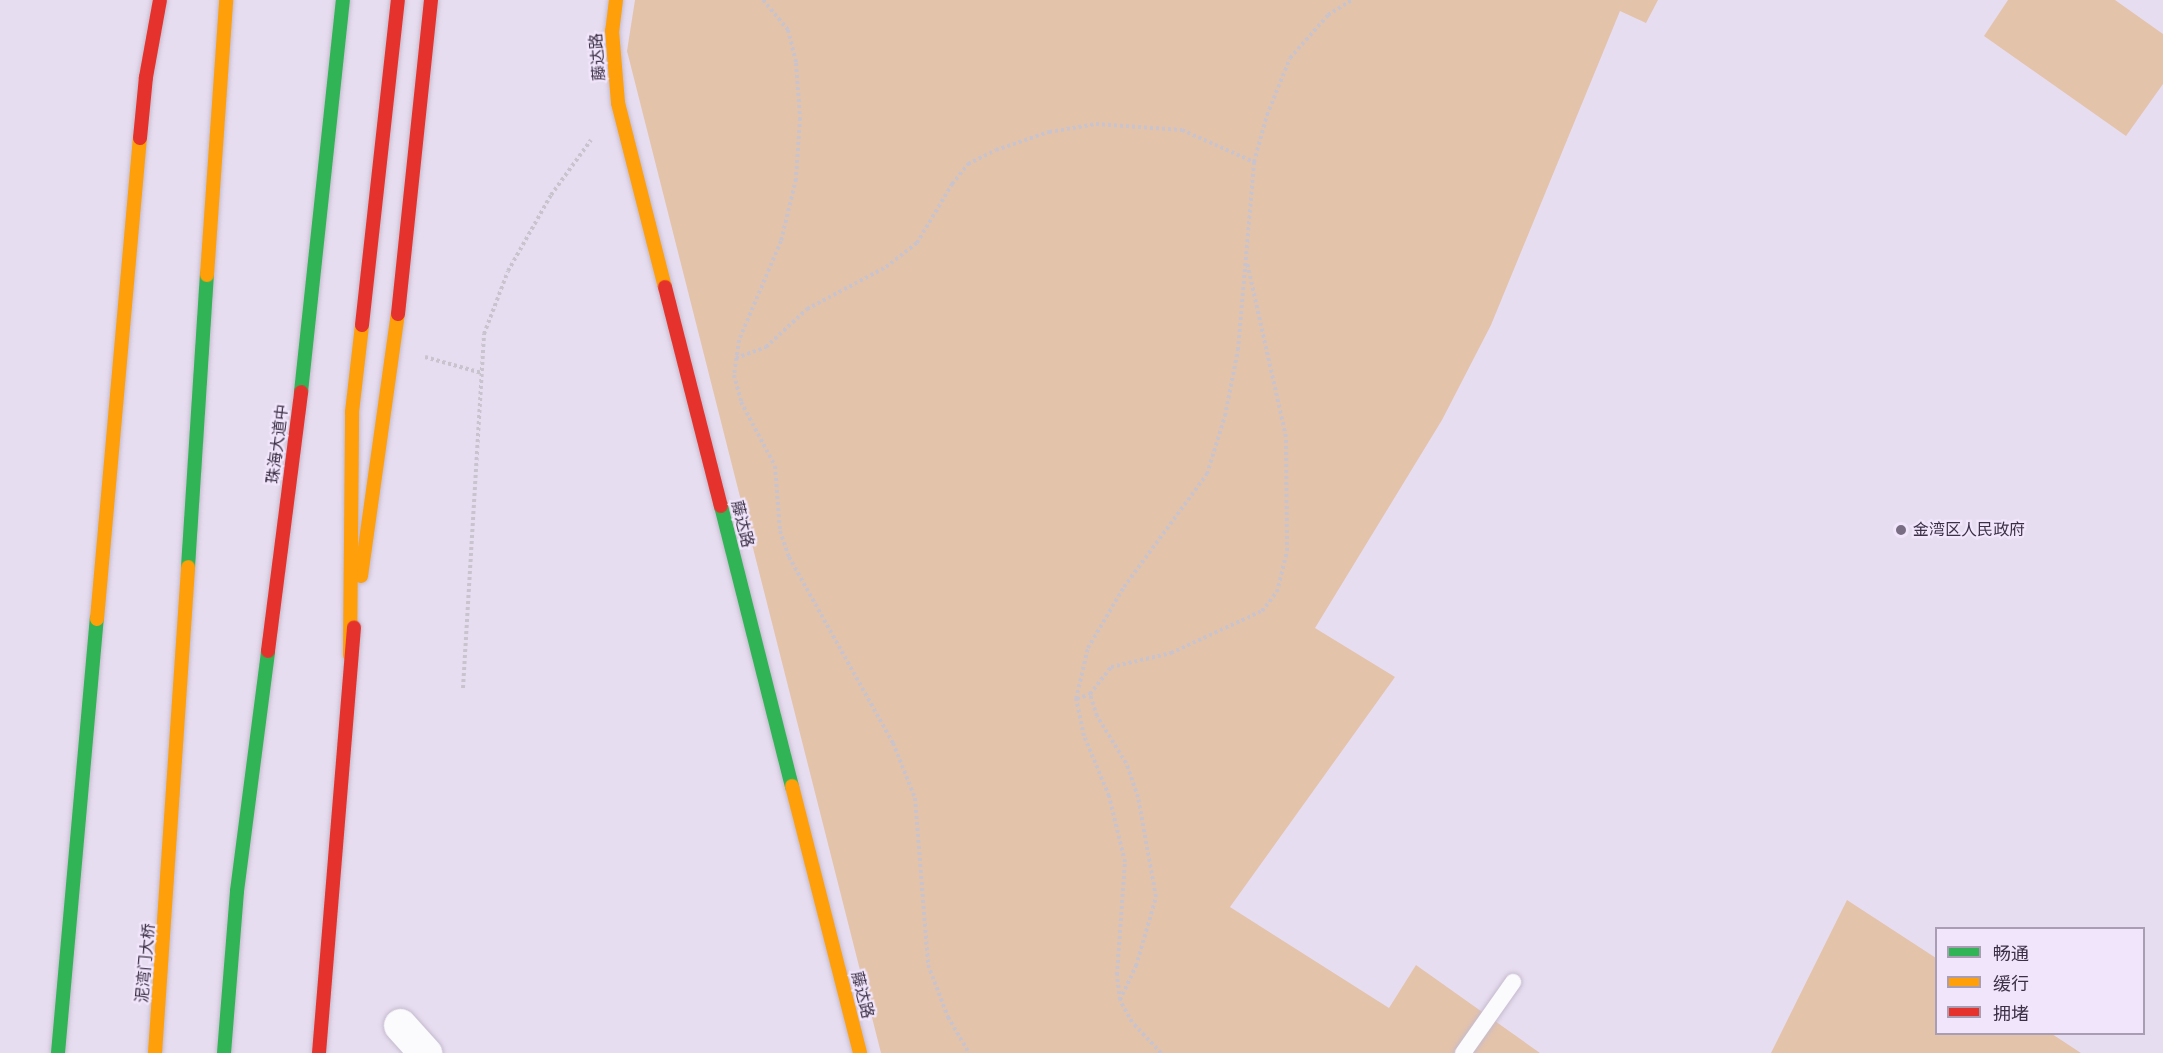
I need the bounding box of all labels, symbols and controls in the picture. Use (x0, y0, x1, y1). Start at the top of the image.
street label: 藤达路 (587, 32, 609, 82)
street label: 珠海大道中 (264, 403, 292, 485)
street label: 藤达路 (727, 498, 757, 550)
place label: 金湾区人民政府 (1913, 520, 2025, 540)
marker: 金湾区人民政府 (1894, 523, 1908, 537)
street label: 泥湾门大桥 (133, 922, 159, 1004)
legend (1935, 927, 2145, 1035)
text: 畅通 (1993, 943, 2029, 965)
street label: 藤达路 (847, 969, 877, 1021)
text: 缓行 (1993, 973, 2029, 995)
text: 拥堵 (1993, 1003, 2029, 1025)

